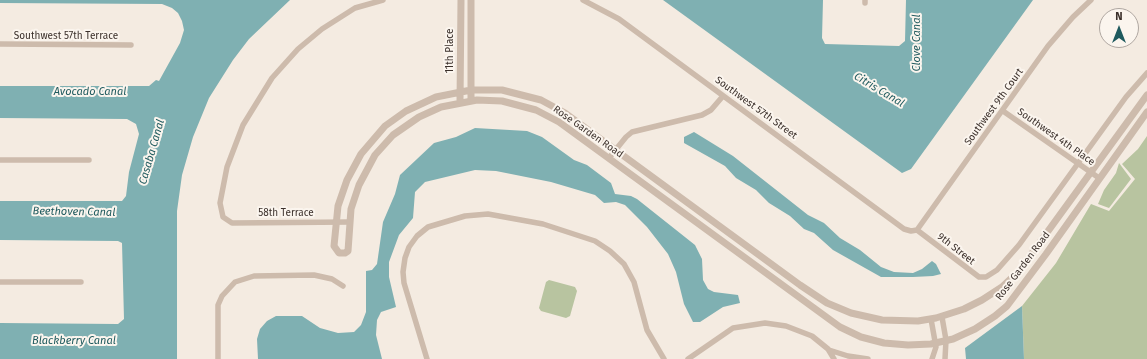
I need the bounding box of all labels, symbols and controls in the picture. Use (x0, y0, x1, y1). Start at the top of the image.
north arrow (1099, 8, 1139, 48)
text: N (1115, 10, 1123, 23)
water label: Clove Canal (910, 14, 924, 72)
street label: 11th Place (444, 29, 456, 73)
street label: Southwest 57th Terrace (14, 30, 118, 42)
street label: Southwest 9th Court (962, 66, 1026, 148)
water label: Citris Canal (852, 70, 906, 110)
street label: Southwest 57th Street (713, 74, 799, 142)
water label: Avocado Canal (54, 85, 126, 99)
street label: Rose Garden Road (551, 103, 625, 161)
street label: Southwest 4th Place (1015, 106, 1097, 168)
water label: Casaba Canal (136, 118, 168, 186)
water label: Beethoven Canal (33, 205, 115, 219)
street label: 58th Terrace (258, 207, 314, 219)
street label: Rose Garden Road (993, 229, 1053, 303)
street label: 9th Street (935, 231, 977, 267)
water label: Blackberry Canal (32, 334, 116, 348)

